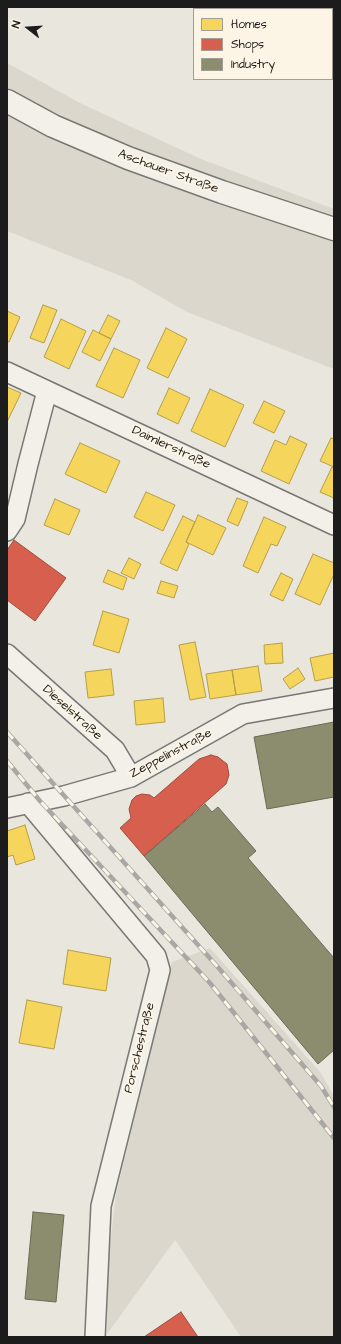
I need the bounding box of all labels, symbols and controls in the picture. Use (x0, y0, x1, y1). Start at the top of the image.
north arrow (8, 8, 48, 48)
legend (193, 8, 333, 80)
text: Homes (231, 16, 267, 33)
text: N (8, 19, 24, 30)
text: Shops (231, 36, 264, 53)
text: Industry (231, 56, 275, 73)
street label: Aschauer Straße (116, 147, 220, 197)
street label: Daimlerstraße (129, 423, 213, 473)
street label: Dieselstraße (39, 682, 105, 744)
street label: Zeppelinstraße (127, 726, 215, 782)
street label: Porschestraße (121, 1001, 159, 1095)

